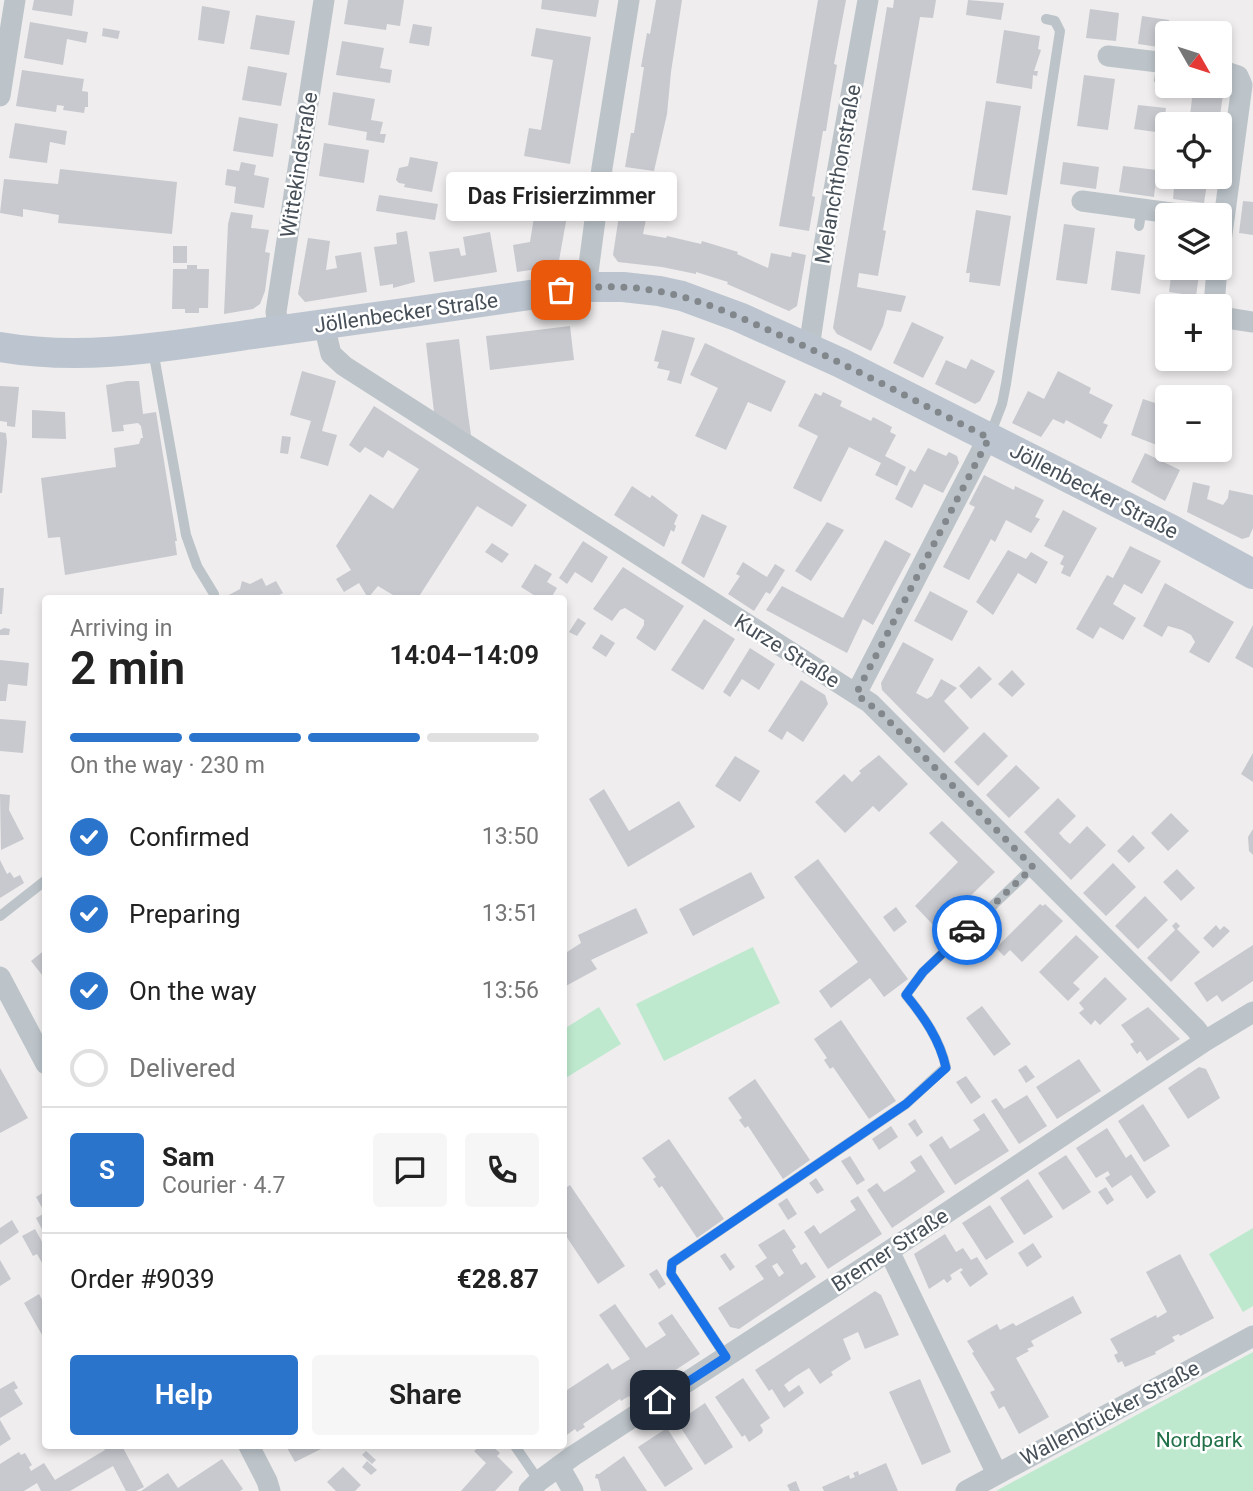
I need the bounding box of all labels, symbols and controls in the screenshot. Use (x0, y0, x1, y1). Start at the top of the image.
north arrow (1155, 21, 1232, 98)
map controls (1155, 21, 1232, 462)
street label: Melanchthonstraße (810, 82, 866, 266)
street label: Wittekindstraße (276, 90, 322, 240)
button: locate (1155, 112, 1232, 189)
callout: Das Frisierzimmer (446, 171, 676, 220)
text: Das Frisierzimmer (467, 183, 656, 210)
button: layers (1155, 203, 1232, 280)
pin (531, 260, 591, 320)
icon: bag (542, 271, 580, 309)
street label: Jöllenbecker Straße (313, 288, 499, 338)
button: + (1155, 294, 1232, 371)
button: − (1155, 385, 1232, 462)
street label: Jöllenbecker Straße (1006, 438, 1182, 544)
street label: Kurze Straße (730, 609, 844, 693)
text: Arriving in (70, 615, 173, 642)
text: 14:04–14:09 (389, 640, 539, 670)
text: 2 min (70, 641, 185, 695)
text: On the way · 230 m (70, 752, 265, 779)
icon: check (70, 818, 108, 856)
text: Confirmed (129, 822, 250, 852)
text: 13:50 (482, 823, 539, 850)
icon: check (70, 895, 108, 933)
courier (932, 895, 1002, 965)
text: Preparing (129, 899, 241, 929)
text: 13:51 (482, 900, 539, 927)
icon: car (948, 911, 986, 949)
icon: check (70, 972, 108, 1010)
text: On the way (129, 976, 257, 1006)
text: 13:56 (482, 977, 539, 1004)
text: Delivered (129, 1053, 236, 1083)
button: chat (373, 1133, 447, 1207)
button: phone (465, 1133, 539, 1207)
text: Sam (162, 1142, 214, 1172)
text: S (99, 1155, 115, 1185)
text: Courier · 4.7 (162, 1172, 285, 1199)
street label: Bremer Straße (827, 1203, 953, 1297)
text: Order #9039 (70, 1264, 215, 1294)
text: €28.87 (457, 1264, 539, 1294)
button: Help (70, 1355, 298, 1435)
button: Share (312, 1355, 539, 1435)
street label: Wallenbrücker Straße (1016, 1356, 1204, 1470)
pin (630, 1370, 690, 1430)
icon: home (641, 1381, 679, 1419)
park label: Nordpark (1156, 1428, 1243, 1452)

